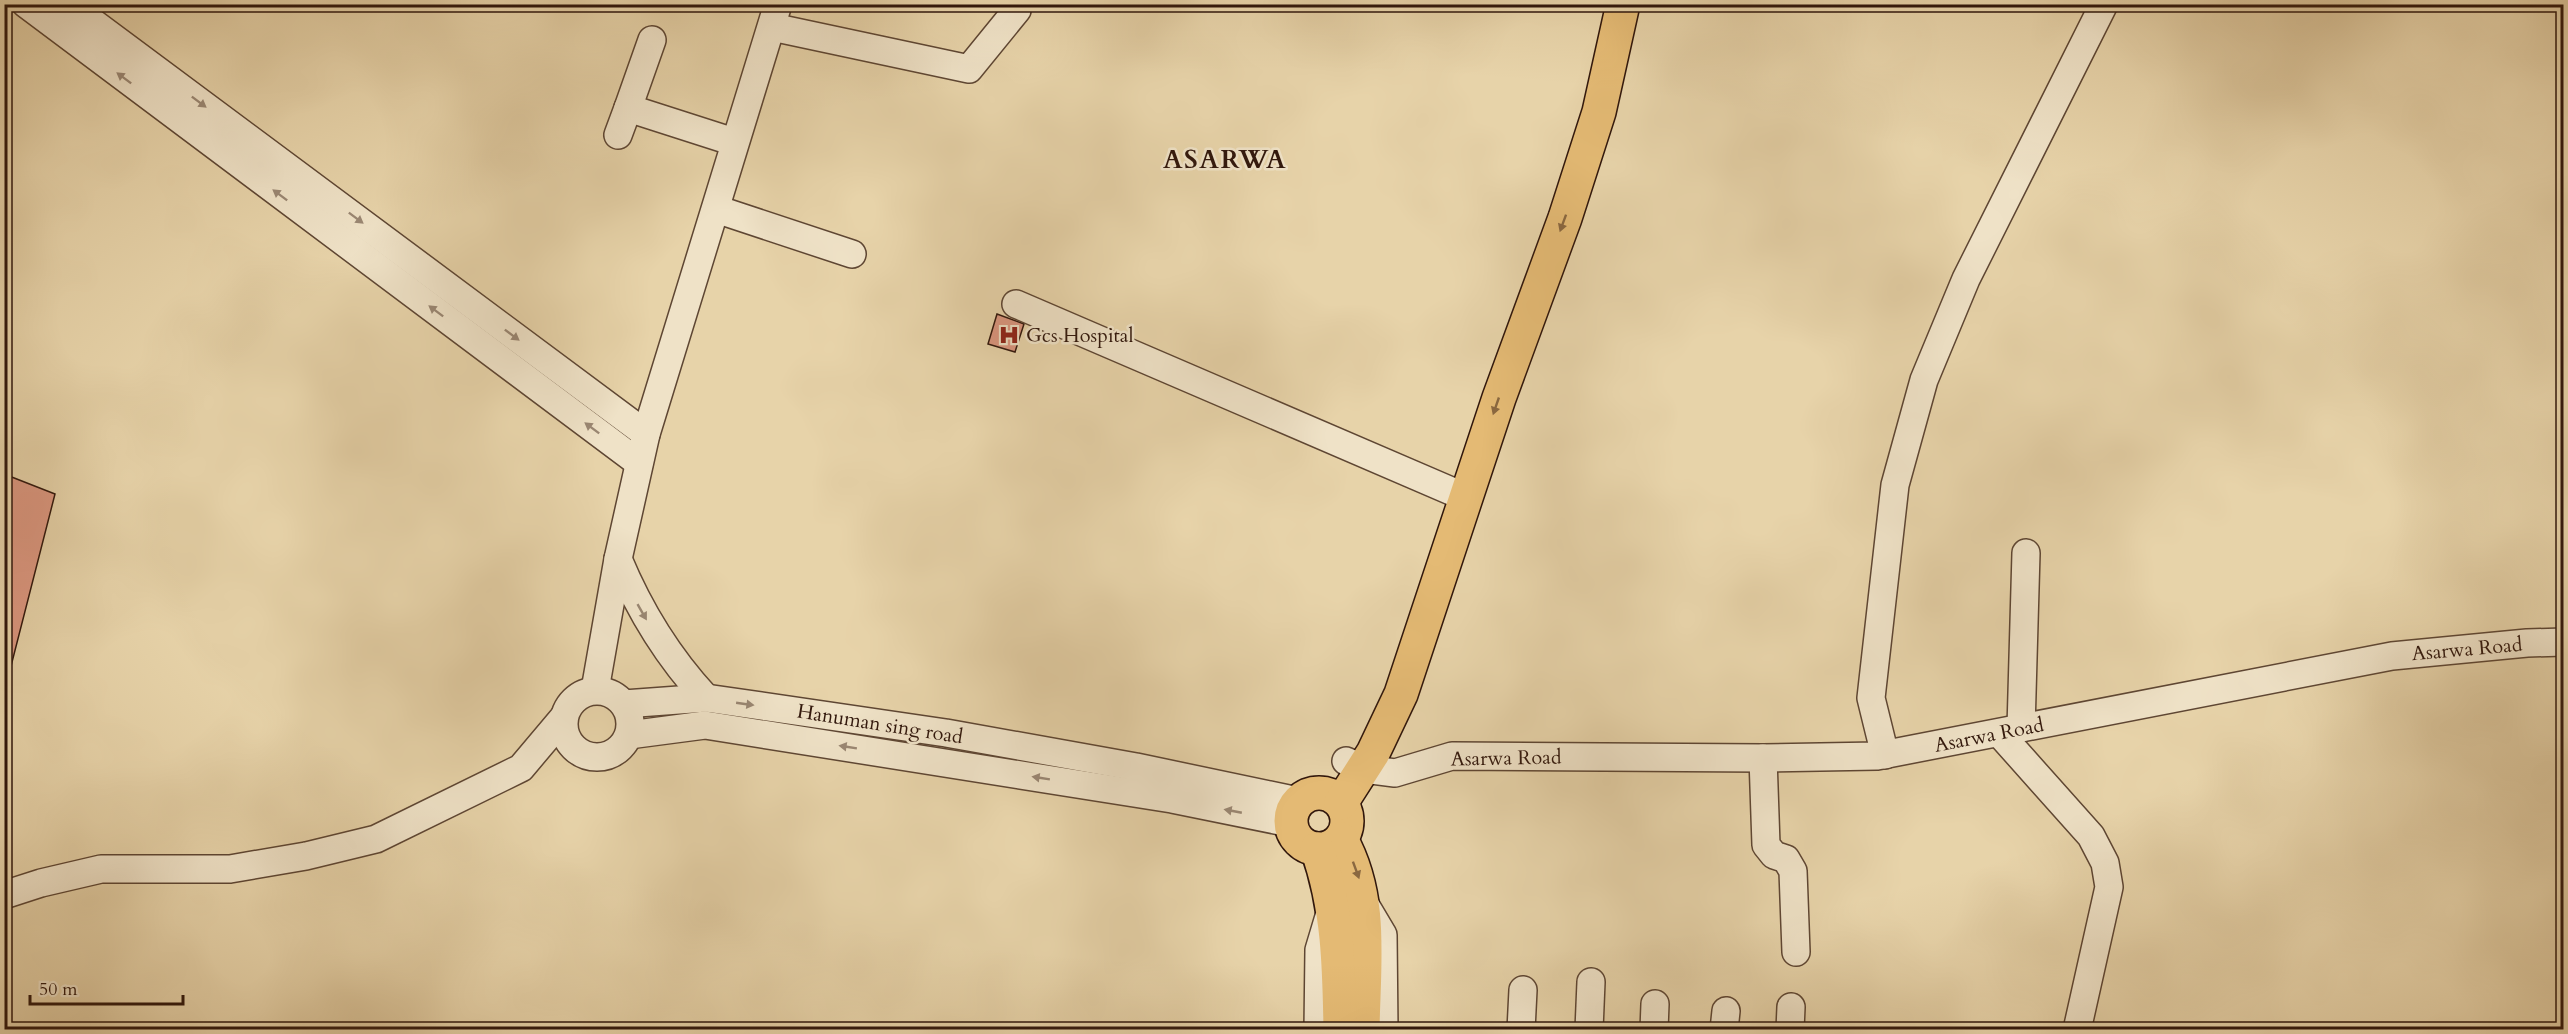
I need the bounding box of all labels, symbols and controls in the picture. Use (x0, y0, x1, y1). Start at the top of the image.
one-way arrow (116, 71, 132, 84)
one-way arrow (191, 96, 207, 108)
district label: ASARWA (1163, 142, 1287, 177)
one-way arrow (273, 189, 288, 201)
one-way arrow (348, 212, 363, 224)
one-way arrow (1558, 214, 1568, 232)
one-way arrow (429, 306, 444, 318)
place label: Gcs Hospital (1026, 322, 1134, 349)
hospital icon: Gcs Hospital (997, 323, 1021, 347)
one-way arrow (504, 329, 520, 341)
one-way arrow (1491, 397, 1501, 415)
one-way arrow (585, 423, 600, 435)
one-way arrow (637, 604, 647, 621)
street label: Asarwa Road (2411, 631, 2524, 667)
street label: Hanuman sing road (795, 698, 965, 751)
one-way arrow (736, 700, 755, 709)
street label: Asarwa Road (1932, 711, 2046, 759)
one-way arrow (839, 743, 858, 752)
street label: Asarwa Road (1450, 744, 1562, 772)
one-way arrow (1031, 773, 1050, 782)
one-way arrow (1224, 806, 1242, 816)
one-way arrow (1351, 861, 1361, 879)
scale bar (30, 968, 183, 1006)
text: 50 m (39, 977, 78, 1002)

